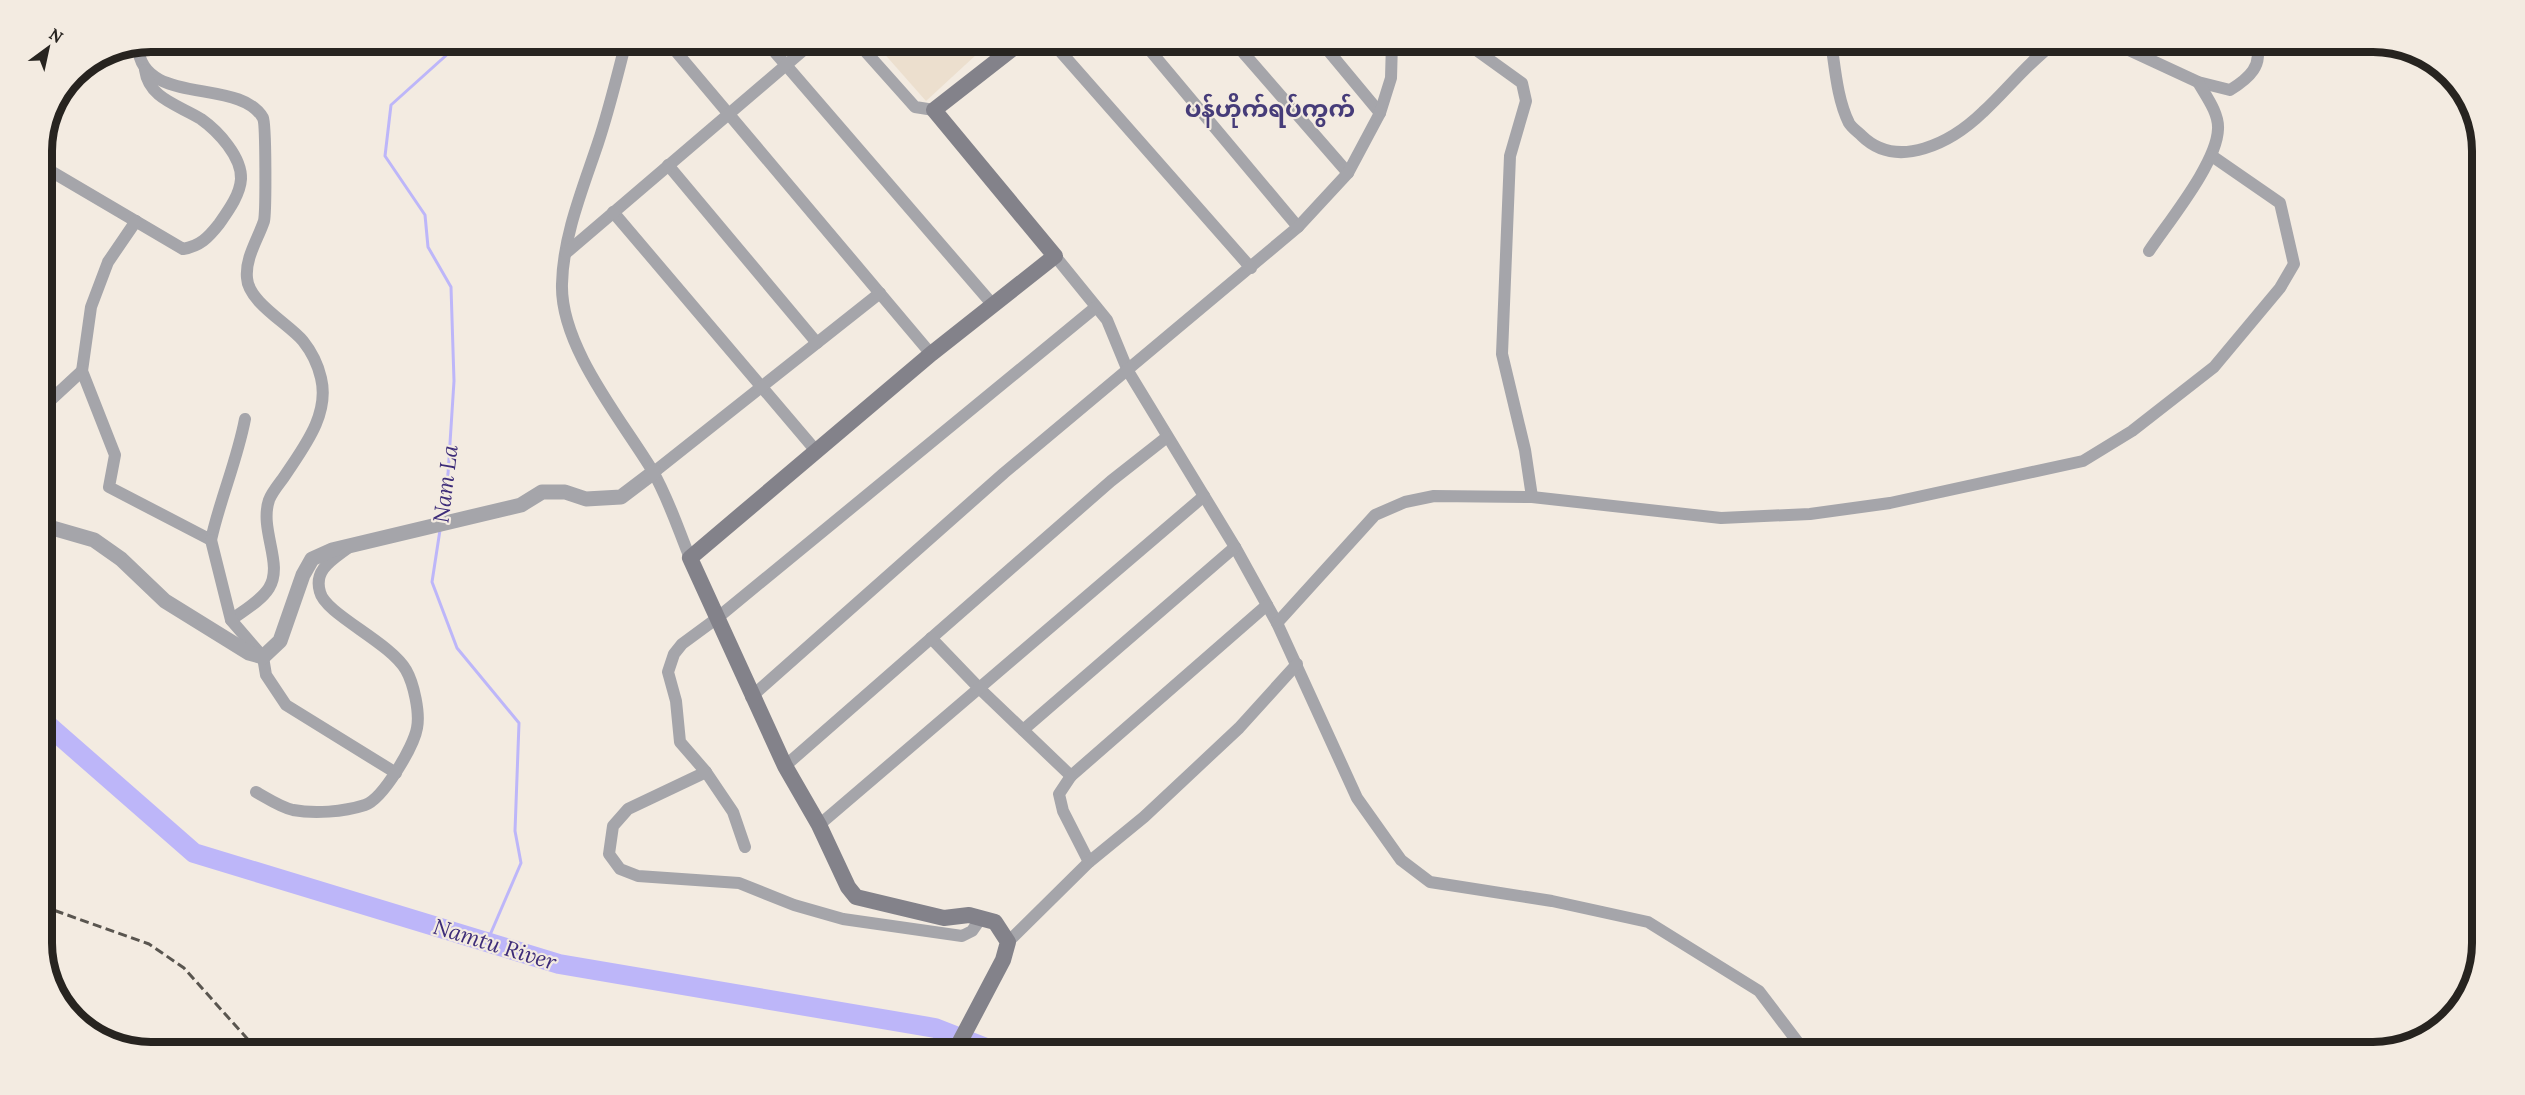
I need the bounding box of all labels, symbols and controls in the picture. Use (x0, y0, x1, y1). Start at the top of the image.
north arrow (18, 18, 78, 78)
text: N (46, 24, 67, 47)
district label: ပန်ဟိုက်ရပ်ကွက် (1185, 93, 1355, 128)
water label: Nam La (426, 443, 464, 525)
water label: Namtu River (430, 912, 561, 976)

